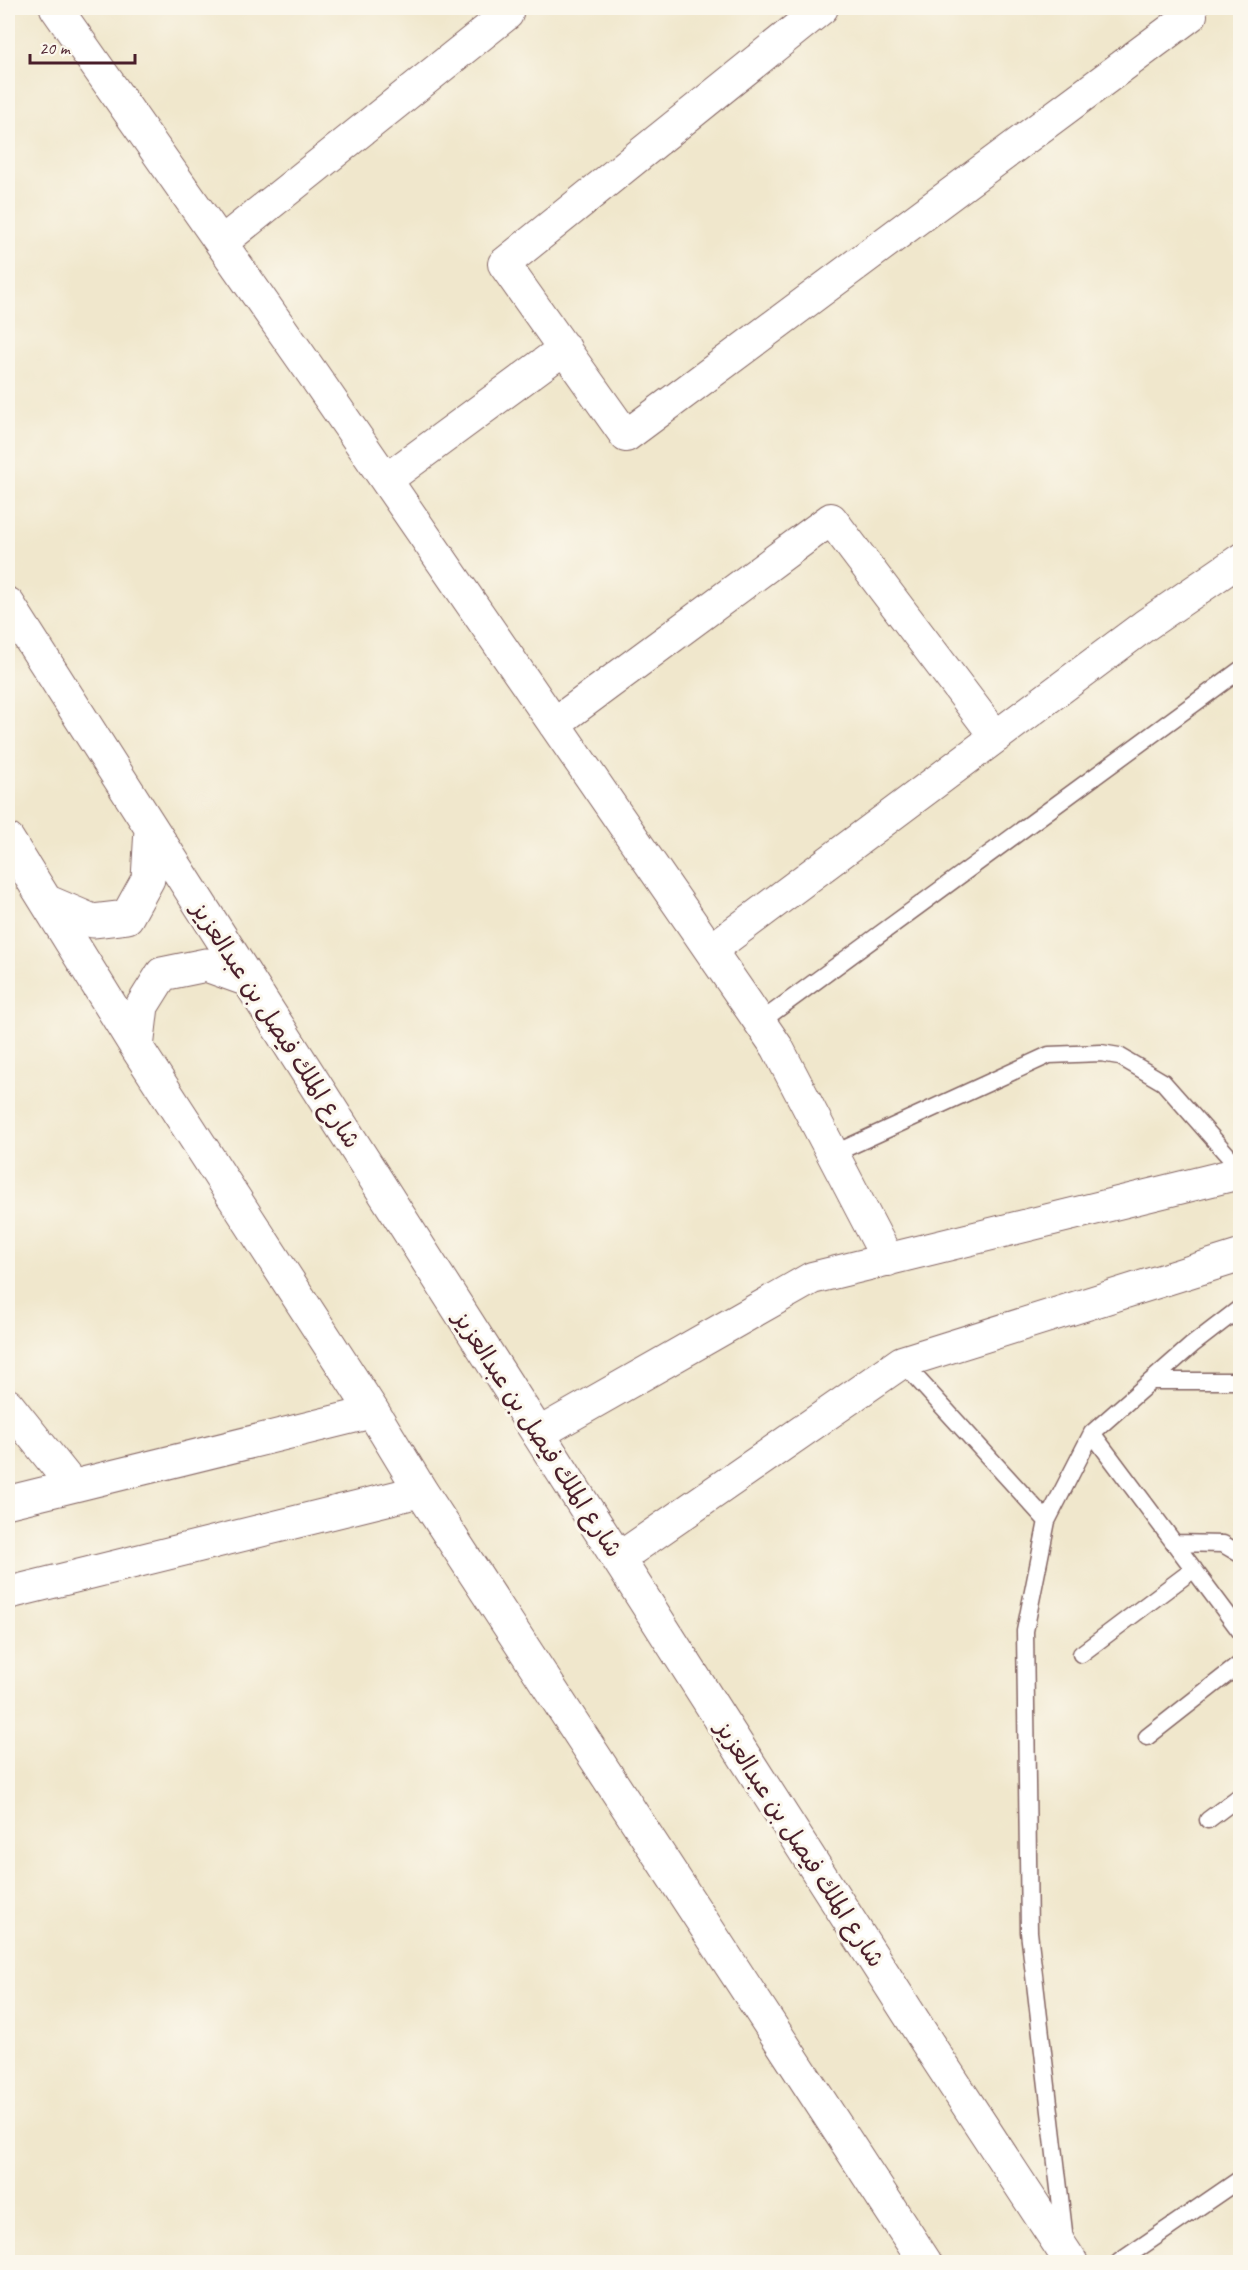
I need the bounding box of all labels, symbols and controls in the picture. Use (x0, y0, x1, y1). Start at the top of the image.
scale bar (30, 27, 135, 65)
text: 20 m (39, 37, 72, 59)
street label: شارع الملك فيصل بن عبدالعزيز (182, 894, 367, 1155)
street label: شارع الملك فيصل بن عبدالعزيز (444, 1303, 629, 1564)
street label: شارع الملك فيصل بن عبدالعزيز (706, 1713, 891, 1974)

